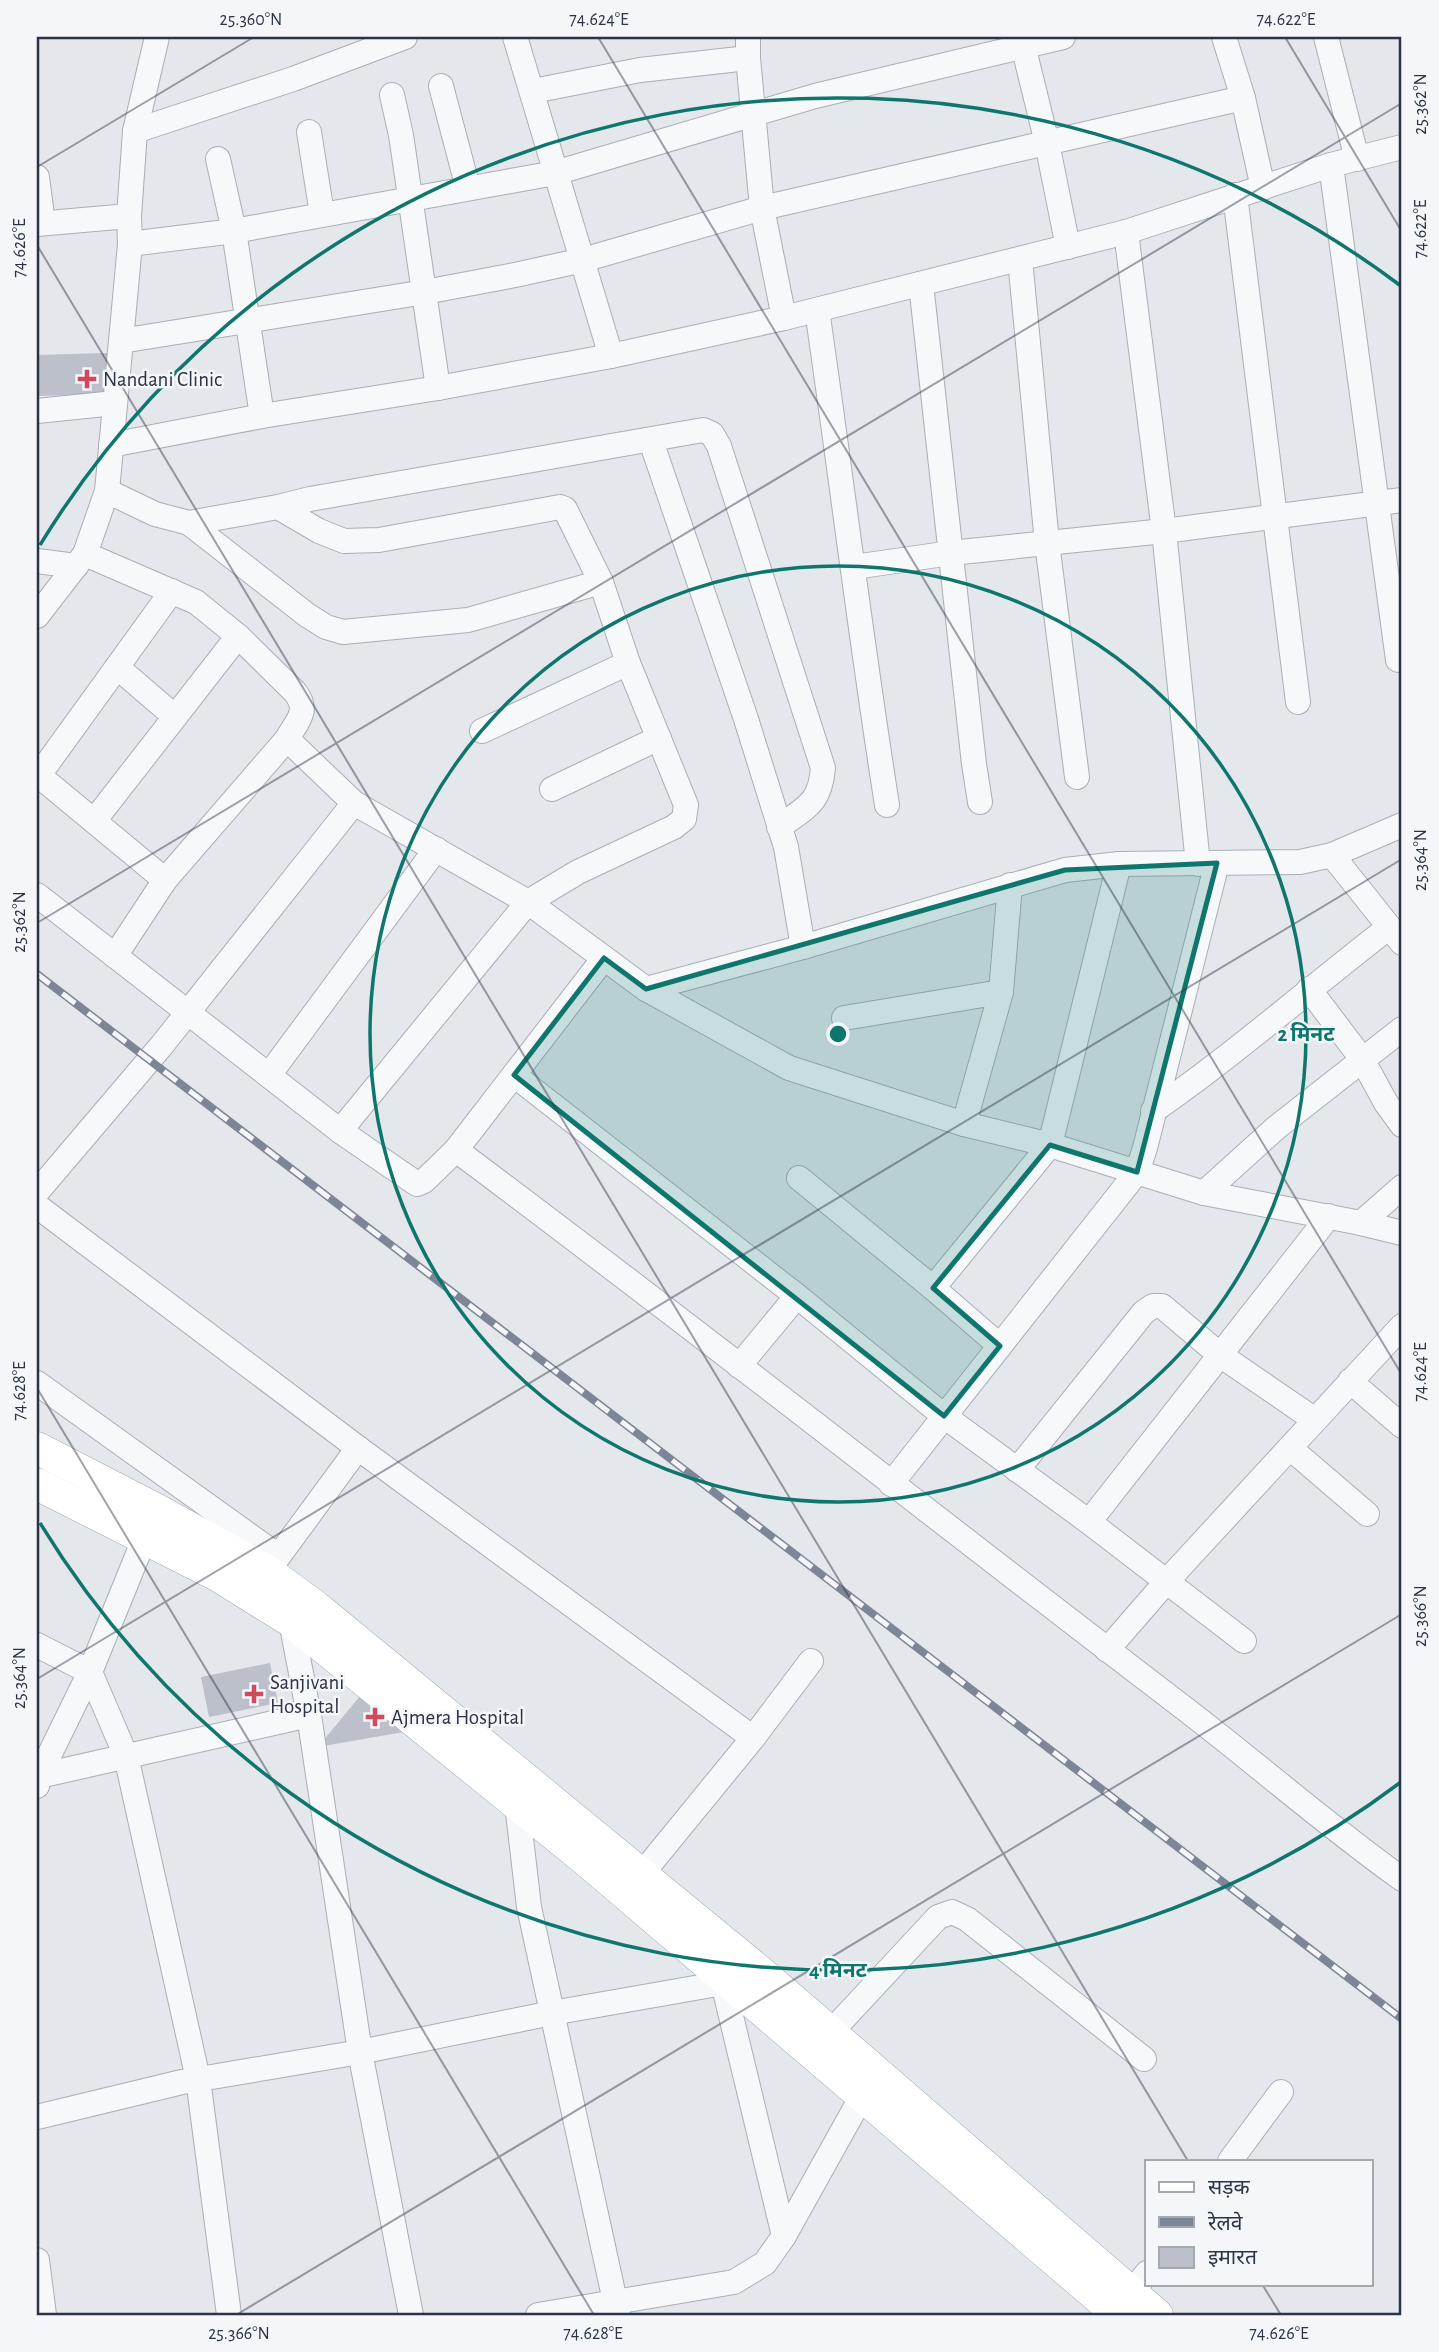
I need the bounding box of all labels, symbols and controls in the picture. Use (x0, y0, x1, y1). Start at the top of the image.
text: 25.360°N (220, 11, 282, 29)
text: 74.624°E (569, 11, 629, 29)
text: 74.622°E (1256, 11, 1316, 29)
text: 25.362°N (1412, 73, 1430, 135)
text: 74.622°E (1412, 199, 1430, 259)
text: 74.626°E (11, 218, 29, 278)
marker: Nandani Clinic (77, 369, 97, 389)
place label: Nandani Clinic (103, 369, 222, 390)
text: 25.364°N (1412, 829, 1430, 891)
text: 25.362°N (11, 891, 29, 953)
centre of rings (826, 1022, 850, 1046)
text: 2 मिनट (1277, 1022, 1335, 1045)
text: 74.624°E (1412, 1342, 1430, 1402)
text: 74.628°E (11, 1361, 29, 1421)
text: 25.366°N (1412, 1585, 1430, 1647)
text: 25.364°N (11, 1647, 29, 1709)
place label: Sanjivani Hospital (270, 1672, 344, 1717)
marker: Sanjivani Hospital (244, 1684, 264, 1704)
marker: Ajmera Hospital (365, 1707, 385, 1727)
place label: Ajmera Hospital (391, 1707, 524, 1728)
text: 4 मिनट (809, 1958, 868, 1981)
legend (1145, 2160, 1372, 2286)
text: सड़क (1208, 2177, 1250, 2198)
text: रेलवे (1207, 2211, 1243, 2234)
text: इमारत (1208, 2247, 1258, 2268)
text: 25.366°N (208, 2325, 270, 2343)
text: 74.628°E (563, 2325, 623, 2343)
text: 74.626°E (1249, 2325, 1309, 2343)

